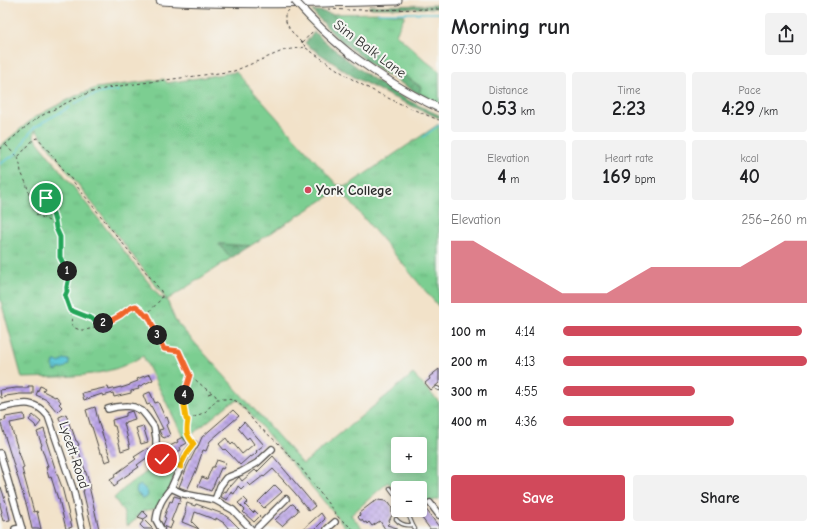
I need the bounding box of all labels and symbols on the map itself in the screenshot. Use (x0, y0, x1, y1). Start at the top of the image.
street label: Sim Balk Lane (330, 16, 410, 82)
pin (29, 181, 63, 215)
place label: York College (316, 182, 392, 199)
marker: York College (303, 185, 313, 195)
pin: 1 (57, 261, 77, 281)
pin: 2 (93, 313, 113, 333)
pin: 3 (147, 325, 167, 345)
pin: 4 (174, 385, 194, 405)
street label: Lycett Road (55, 419, 93, 491)
pin (145, 442, 179, 476)

